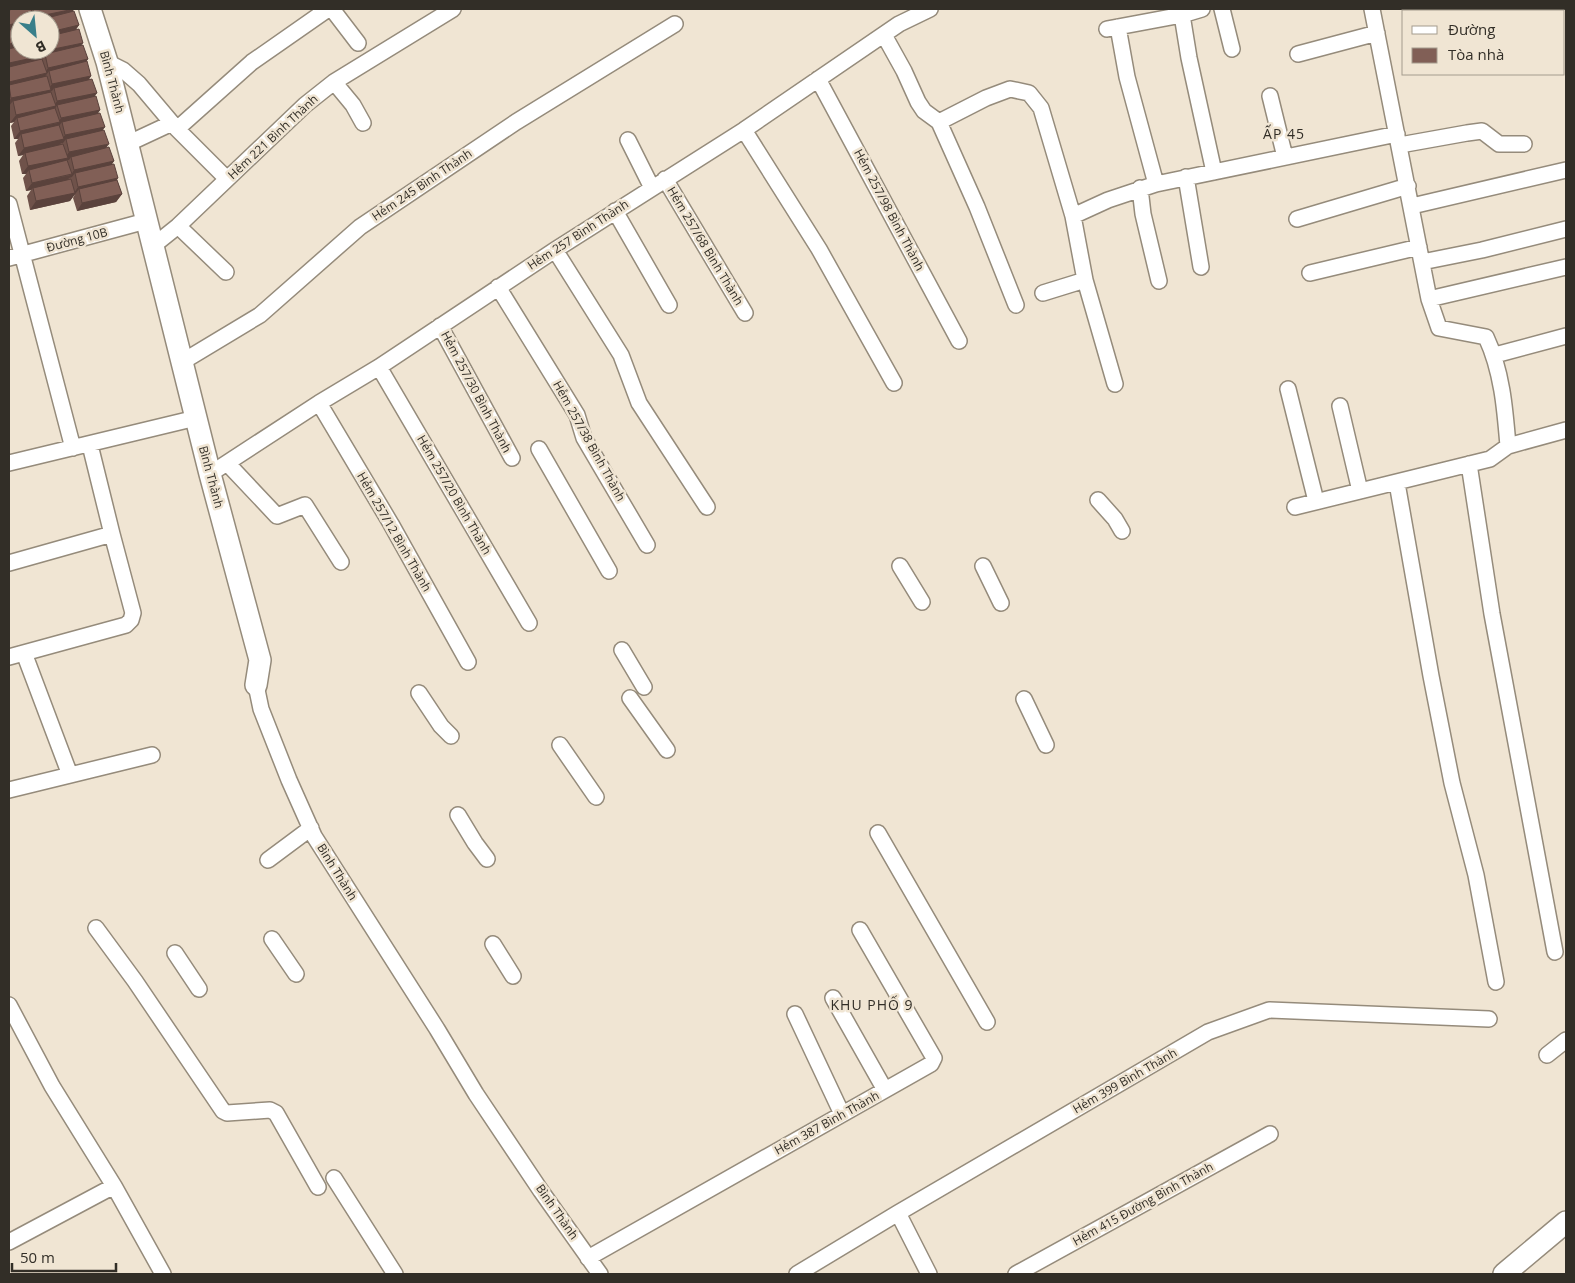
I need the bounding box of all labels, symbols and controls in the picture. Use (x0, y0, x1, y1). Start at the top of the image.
north arrow (10, 10, 60, 60)
legend (1402, 10, 1565, 75)
text: Đường (1448, 19, 1495, 39)
text: B (33, 36, 50, 58)
text: Tòa nhà (1448, 44, 1504, 64)
street label: Bình Thành (96, 49, 129, 115)
street label: Hẻm 221 Bình Thành (224, 90, 321, 183)
district label: ẤP 45 (1263, 124, 1305, 143)
street label: Hẻm 245 Bình Thành (368, 145, 475, 224)
street label: Hẻm 257/98 Bình Thành (850, 146, 929, 274)
street label: Hẻm 257/68 Bình Thành (663, 183, 748, 308)
street label: Hẻm 257 Bình Thành (524, 195, 632, 274)
street label: Đường 10B (45, 223, 109, 256)
street label: Hẻm 257/30 Bình Thành (437, 328, 516, 456)
street label: Hẻm 257/38 Bình Thành (549, 377, 630, 504)
street label: Hẻm 257/20 Bình Thành (413, 432, 496, 558)
street label: Bình Thành (195, 444, 228, 510)
street label: Hẻm 257/12 Bình Thành (353, 469, 436, 595)
street label: Bình Thành (313, 840, 362, 903)
district label: KHU PHỐ 9 (830, 995, 914, 1014)
street label: Hẻm 399 Bình Thành (1070, 1044, 1180, 1117)
street label: Hẻm 387 Bình Thành (771, 1087, 882, 1158)
street label: Hẻm 415 Đường Bình Thành (1069, 1158, 1216, 1249)
street label: Bình Thành (532, 1181, 583, 1243)
scale bar (12, 1240, 116, 1272)
text: 50 m (20, 1247, 55, 1267)

